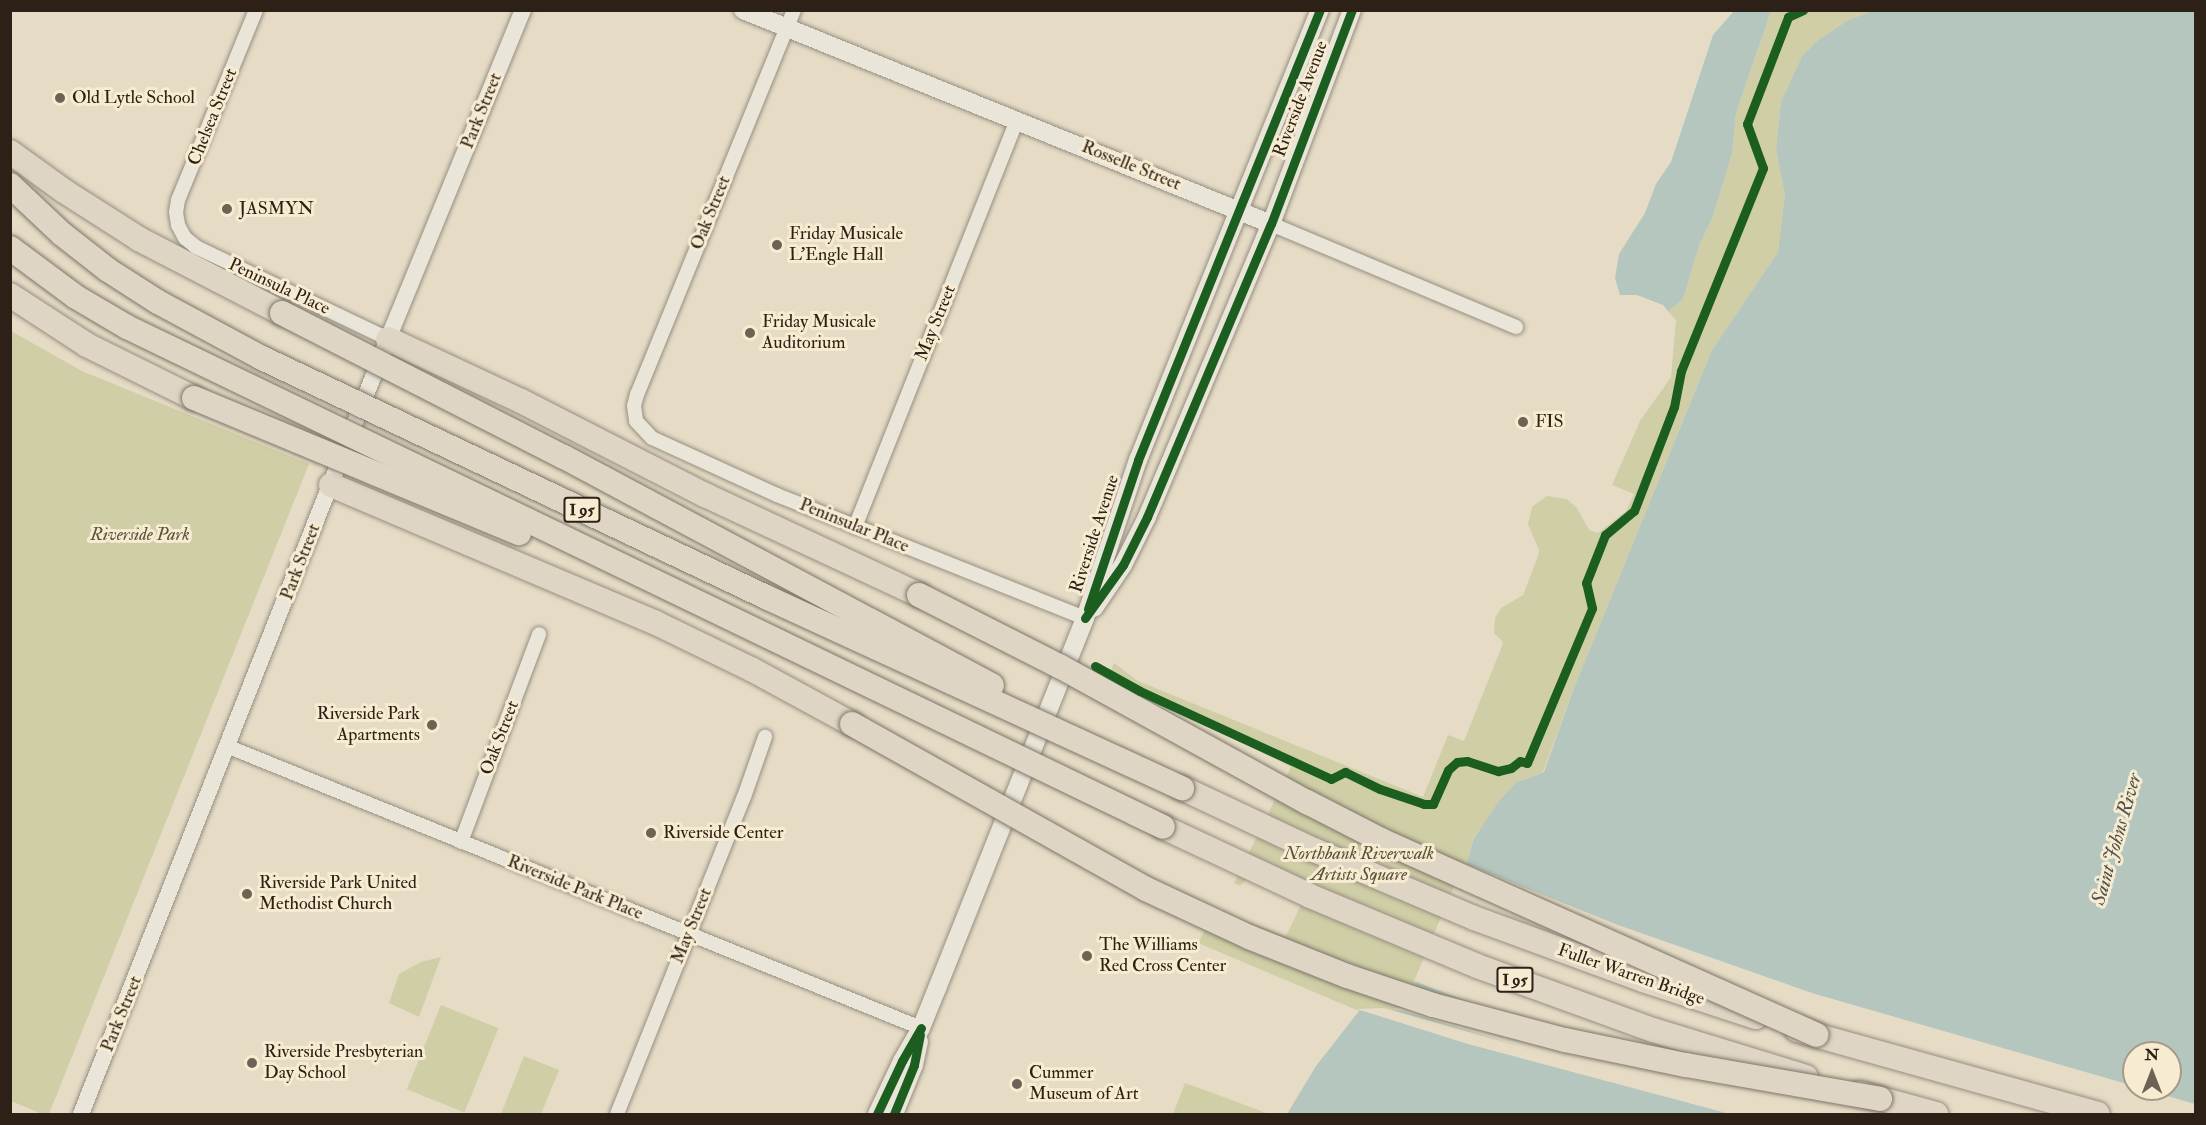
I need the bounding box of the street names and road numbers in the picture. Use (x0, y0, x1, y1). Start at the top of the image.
street label: Riverside Avenue (1269, 38, 1333, 160)
street label: Chelsea Street (184, 65, 242, 169)
street label: Park Street (457, 70, 507, 152)
street label: Rosselle Street (1078, 136, 1184, 196)
street label: Oak Street (686, 173, 736, 253)
street label: Peninsula Place (225, 254, 333, 320)
street label: May Street (911, 282, 961, 364)
street label: Riverside Avenue (1066, 472, 1124, 596)
street label: Peninsular Place (796, 494, 912, 558)
road number: I 95 (562, 497, 602, 523)
street label: Park Street (277, 521, 325, 603)
street label: Oak Street (476, 698, 524, 778)
street label: Riverside Park Place (504, 851, 646, 925)
street label: May Street (667, 885, 717, 967)
street label: Fuller Warren Bridge (1555, 940, 1707, 1010)
road number: I 95 (1496, 967, 1534, 993)
street label: Park Street (97, 973, 147, 1055)

